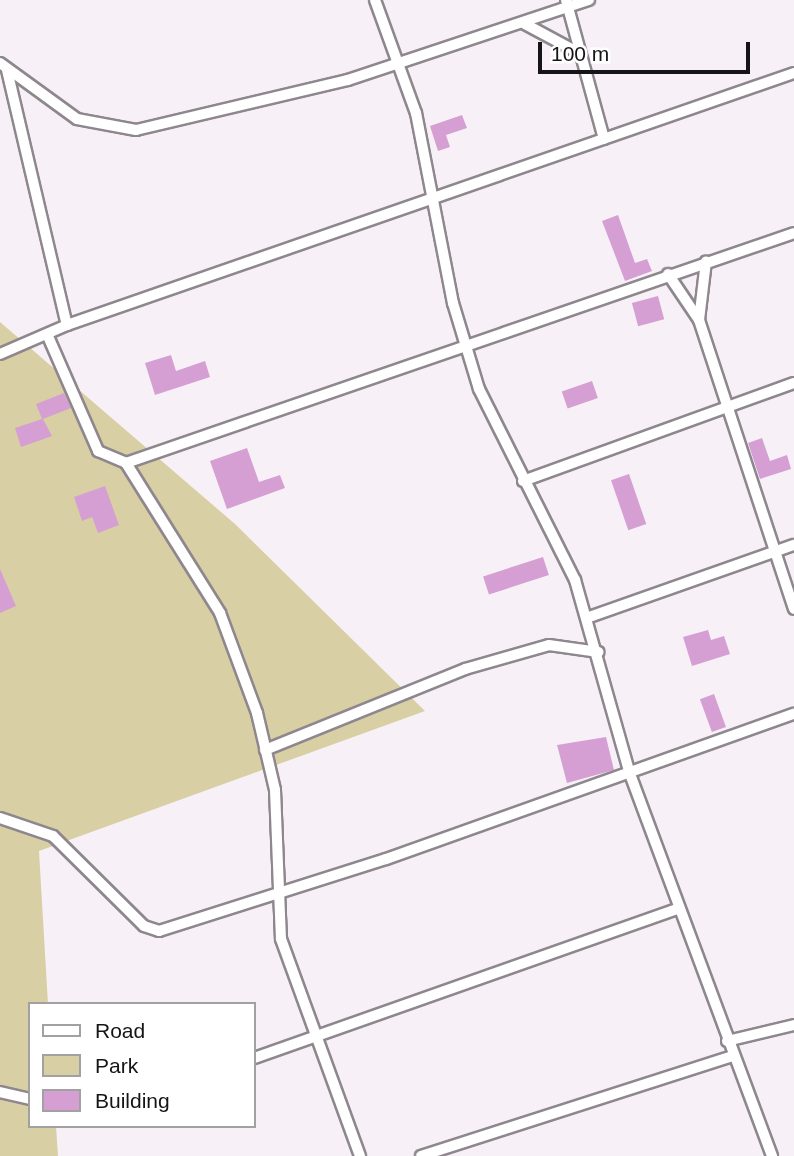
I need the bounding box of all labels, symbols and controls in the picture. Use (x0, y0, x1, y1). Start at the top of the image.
scale bar (542, 28, 754, 72)
text: 100 m (551, 42, 609, 65)
legend (28, 1002, 256, 1128)
text: Road (95, 1019, 145, 1042)
text: Park (95, 1054, 138, 1077)
text: Building (95, 1089, 170, 1112)

